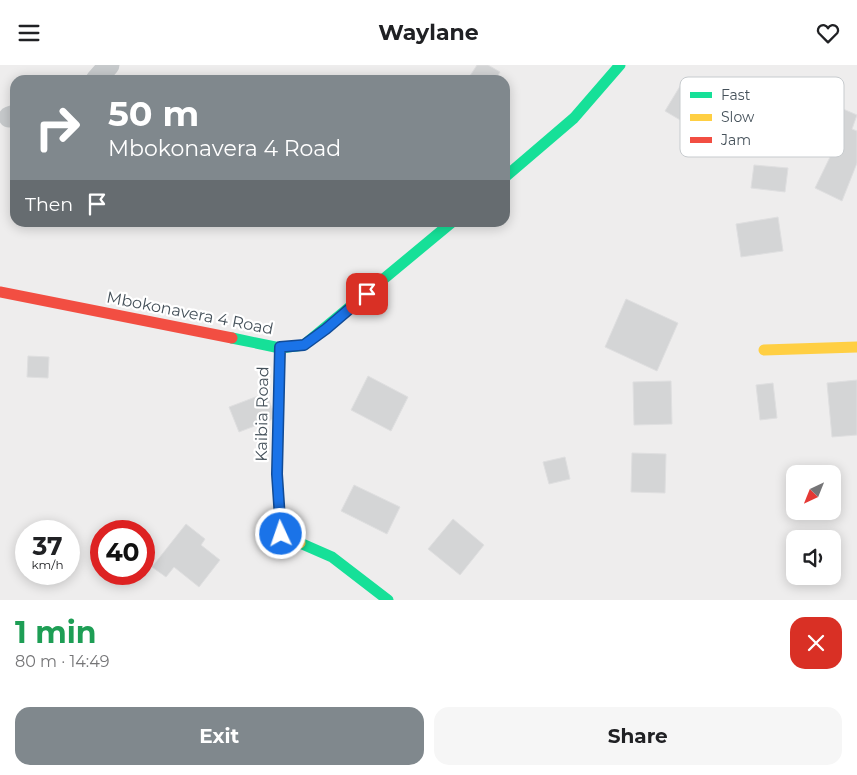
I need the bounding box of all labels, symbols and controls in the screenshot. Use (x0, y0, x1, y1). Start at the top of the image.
icon: menu (15, 19, 43, 47)
text: Waylane (378, 19, 479, 46)
icon: heart (814, 19, 842, 47)
legend (680, 77, 844, 157)
text: Fast (721, 86, 751, 104)
text: 50 m (108, 92, 199, 135)
icon: right (25, 95, 90, 160)
text: Slow (721, 108, 755, 126)
text: Jam (720, 131, 751, 149)
text: Mbokonavera 4 Road (108, 135, 341, 162)
icon: arrive (83, 190, 111, 218)
text: Then (25, 193, 73, 216)
pin (346, 273, 388, 315)
icon: arrive (353, 280, 381, 308)
street label: Mbokonavera 4 Road (105, 287, 275, 339)
street label: Kaibia Road (252, 366, 272, 462)
north arrow (786, 465, 841, 520)
map controls (786, 465, 841, 585)
position arrow (254, 507, 306, 559)
speed limit sign: 40 (90, 520, 155, 585)
button: sound (786, 530, 841, 585)
text: 37 (32, 531, 63, 561)
text: km/h (31, 557, 64, 572)
text: 1 min (15, 614, 96, 651)
button: close (790, 617, 842, 669)
text: 80 m · 14:49 (15, 652, 109, 671)
button: Exit (15, 707, 424, 765)
button: Share (434, 707, 842, 765)

